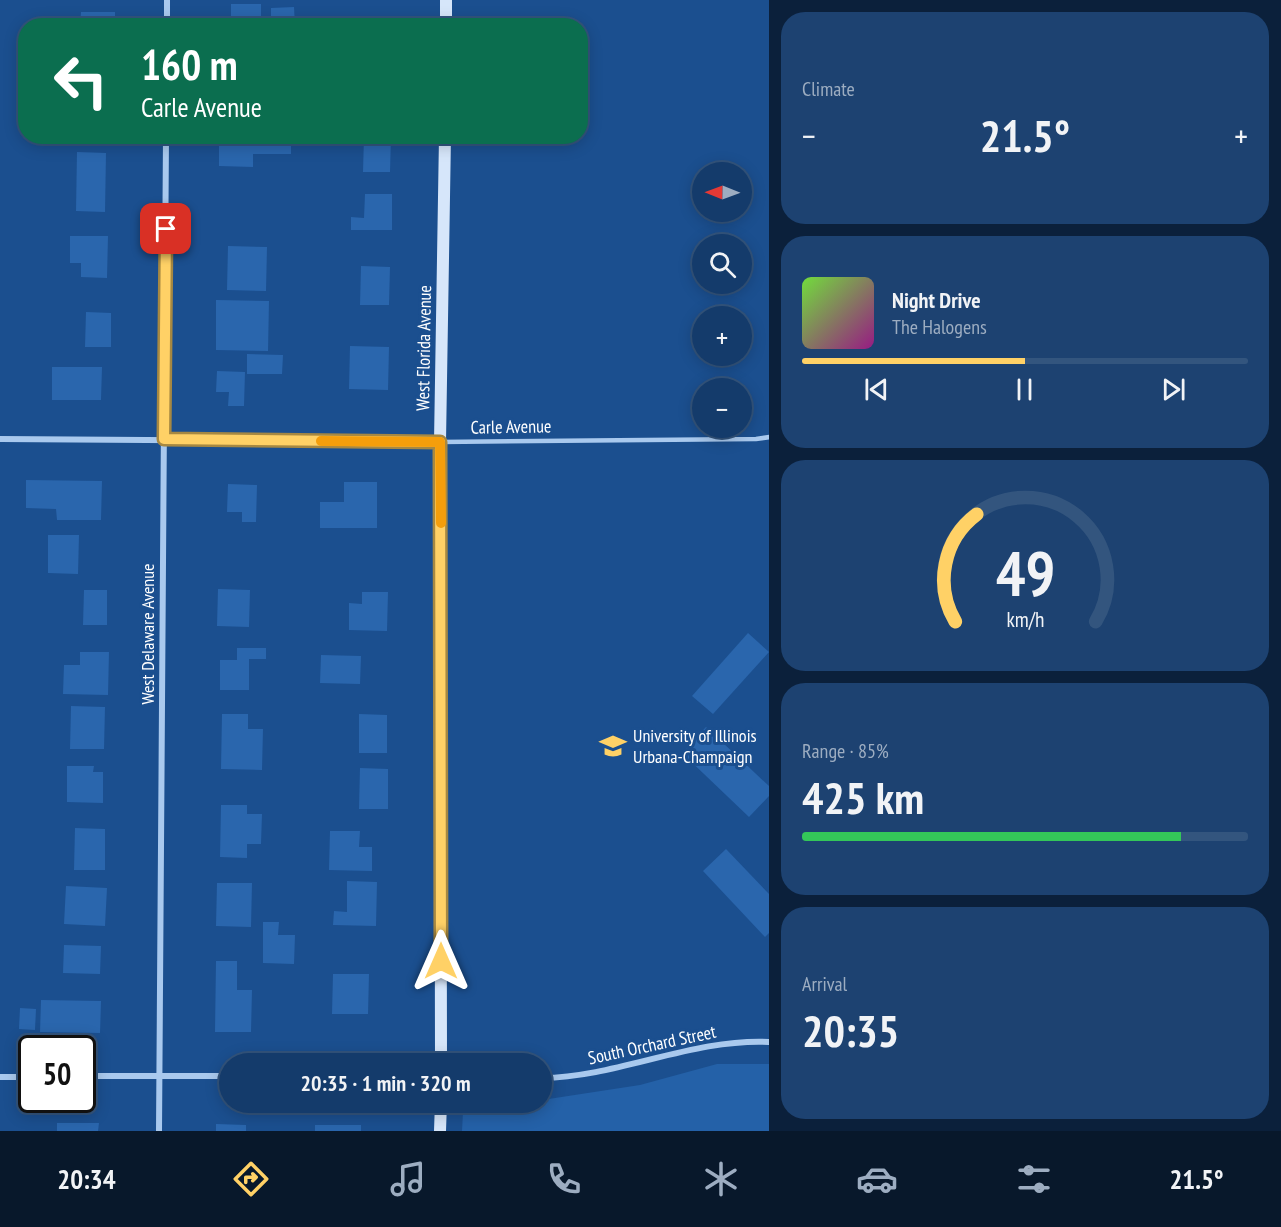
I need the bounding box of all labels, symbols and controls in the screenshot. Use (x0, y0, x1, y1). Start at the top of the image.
text: 160 m (141, 37, 238, 92)
icon: left (42, 42, 120, 120)
text: Climate (802, 76, 855, 102)
text: Carle Avenue (141, 90, 262, 124)
text: 21.5° (980, 106, 1070, 164)
text: − (802, 114, 816, 157)
text: + (1234, 114, 1248, 157)
north arrow (692, 162, 752, 222)
map controls (692, 162, 752, 438)
pin (140, 203, 191, 254)
icon: arrive (149, 212, 182, 245)
button: search (692, 234, 752, 294)
street label: West Florida Avenue (411, 285, 436, 411)
text: Night Drive (892, 286, 981, 314)
button: + (692, 306, 752, 366)
text: The Halogens (892, 314, 987, 340)
icon: previous (860, 373, 893, 406)
icon: pause (1008, 373, 1041, 406)
icon: next (1157, 373, 1190, 406)
button: − (692, 378, 752, 438)
street label: Carle Avenue (470, 414, 551, 439)
text: 49 (995, 533, 1055, 614)
street label: West Delaware Avenue (136, 563, 159, 705)
text: km/h (1006, 606, 1044, 634)
place label: University of Illinois Urbana-Champaign (633, 724, 757, 768)
school or university icon: University of Illinois Urbana-Champaign (598, 731, 628, 761)
text: Range · 85% (802, 738, 889, 764)
text: 425 km (802, 768, 924, 826)
position arrow (409, 929, 473, 993)
text: Arrival (802, 971, 847, 997)
text: 20:35 (802, 1001, 899, 1059)
street label: South Orchard Street (586, 1020, 718, 1069)
speed limit sign: 50 (18, 1035, 96, 1113)
text: 20:35 · 1 min · 320 m (300, 1069, 471, 1097)
icon: directions (230, 1158, 272, 1200)
icon: music (387, 1158, 429, 1200)
icon: phone (543, 1158, 585, 1200)
icon: climate (700, 1158, 742, 1200)
icon: car (856, 1158, 898, 1200)
icon: filters (1013, 1158, 1055, 1200)
text: 20:34 (57, 1162, 116, 1196)
text: 21.5° (1169, 1162, 1224, 1196)

